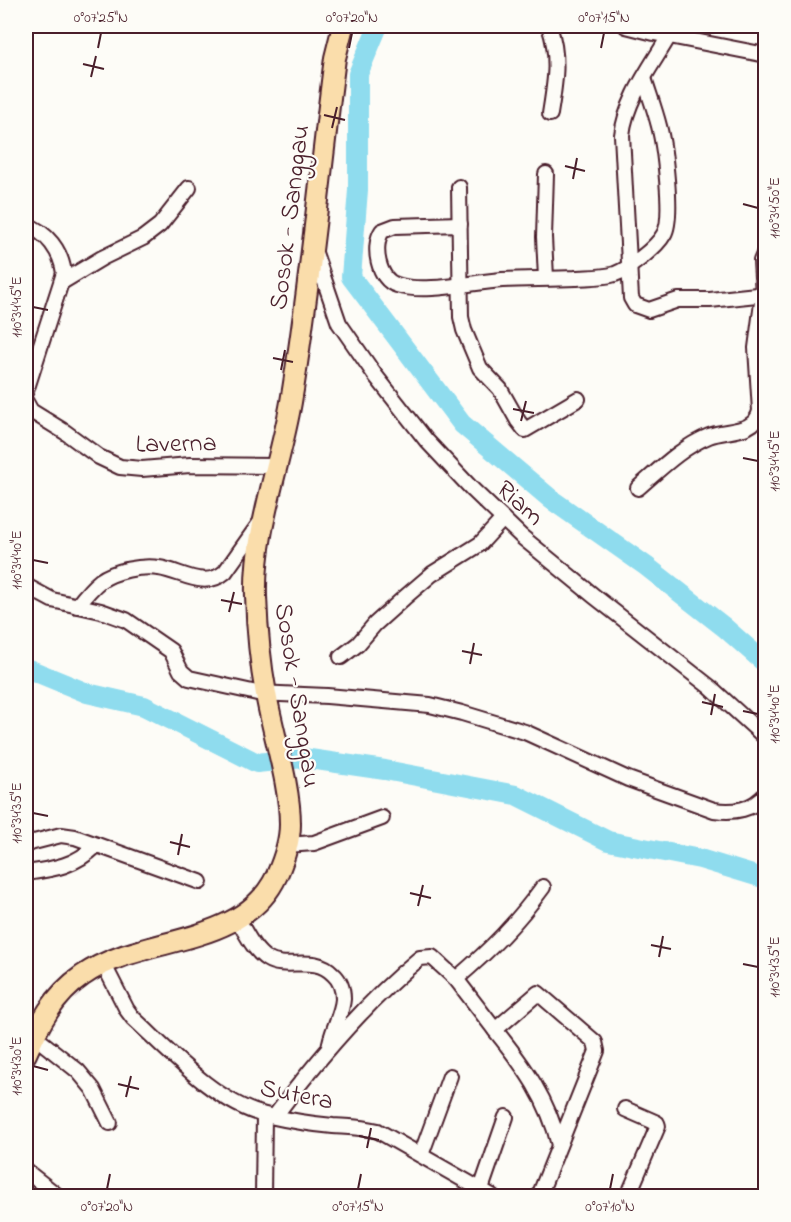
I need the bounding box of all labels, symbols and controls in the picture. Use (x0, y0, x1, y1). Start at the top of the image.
text: 0°07'25"N (74, 7, 128, 29)
text: 0°07'20"N (326, 7, 378, 29)
text: 0°07'15"N (578, 7, 630, 29)
street label: Sosok - Sanggau (261, 123, 321, 312)
text: 110°34'50"E (764, 177, 786, 239)
text: 110°34'45"E (6, 276, 28, 338)
street label: Laverna (135, 425, 217, 465)
text: 110°34'45"E (764, 430, 786, 492)
street label: Riam (486, 472, 552, 536)
text: 110°34'40"E (6, 530, 28, 590)
street label: Sosok - Sanggau (263, 601, 329, 790)
text: 110°34'40"E (764, 684, 786, 744)
text: 110°34'35"E (6, 782, 28, 844)
text: 110°34'35"E (764, 936, 786, 998)
text: 110°34'30"E (6, 1036, 28, 1096)
street label: Sutera (256, 1070, 336, 1122)
text: 0°07'20"N (81, 1196, 133, 1218)
text: 0°07'15"N (332, 1196, 384, 1218)
text: 0°07'10"N (585, 1196, 635, 1218)

